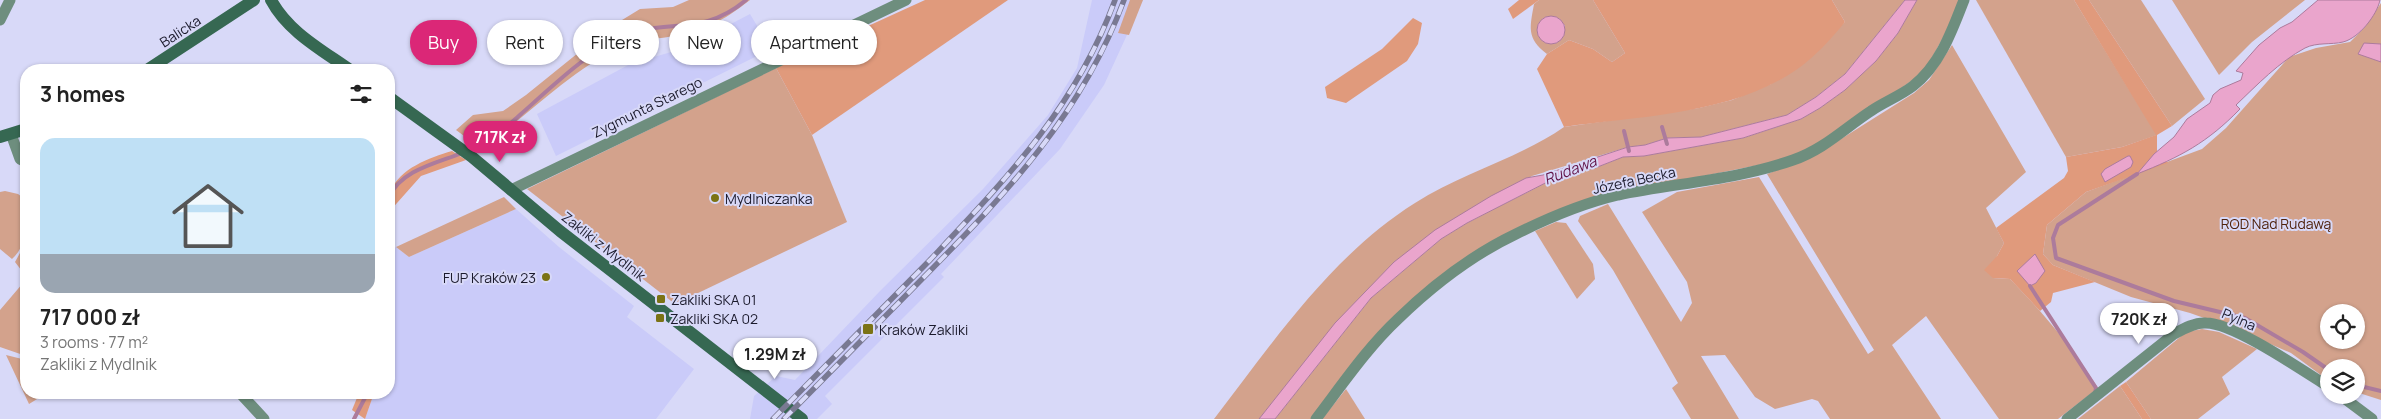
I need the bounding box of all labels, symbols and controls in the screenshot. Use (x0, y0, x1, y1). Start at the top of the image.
street label: Balicka (156, 11, 204, 51)
chip: Buy (410, 20, 477, 65)
chip: Rent (487, 20, 563, 65)
chip: Filters (573, 20, 659, 65)
chip: New (669, 20, 741, 65)
chip: Apartment (751, 20, 877, 65)
street label: Zygmunta Starego (589, 72, 705, 142)
text: 3 homes (40, 80, 125, 108)
icon: filters (347, 80, 375, 108)
pin: 717K zł (454, 120, 546, 163)
text: 717K zł (474, 126, 526, 148)
water label: Rudawa (1541, 150, 1600, 190)
street label: Józefa Becka (1591, 162, 1677, 198)
icon: home (163, 171, 253, 261)
place label: Mydlniczanka (725, 189, 813, 208)
marker: Mydlniczanka (709, 192, 721, 204)
street label: Zakliki z Mydlnik (558, 207, 651, 286)
park label: ROD Nad Rudawą (2221, 214, 2331, 233)
place label: FUP Kraków 23 (443, 268, 536, 287)
marker: FUP Kraków 23 (540, 271, 552, 283)
place label: Zakliki SKA 01 (671, 290, 756, 309)
marker: Zakliki SKA 01 (655, 293, 667, 305)
pin: 720K zł (2093, 302, 2185, 345)
text: 717 000 zł (40, 303, 140, 331)
street label: Pylna (2219, 303, 2259, 335)
map controls (2320, 304, 2365, 404)
button: locate (2320, 304, 2365, 349)
text: 720K zł (2111, 308, 2167, 330)
place label: Zakliki SKA 02 (670, 309, 758, 328)
marker: Zakliki SKA 02 (654, 312, 666, 324)
place label: Kraków Zakliki (879, 320, 968, 339)
marker: Kraków Zakliki (861, 322, 875, 336)
text: 3 rooms · 77 m² (40, 331, 148, 353)
pin: 1.29M zł (723, 338, 827, 380)
text: 1.29M zł (744, 343, 806, 365)
text: Zakliki z Mydlnik (40, 353, 157, 375)
button: layers (2320, 359, 2365, 404)

